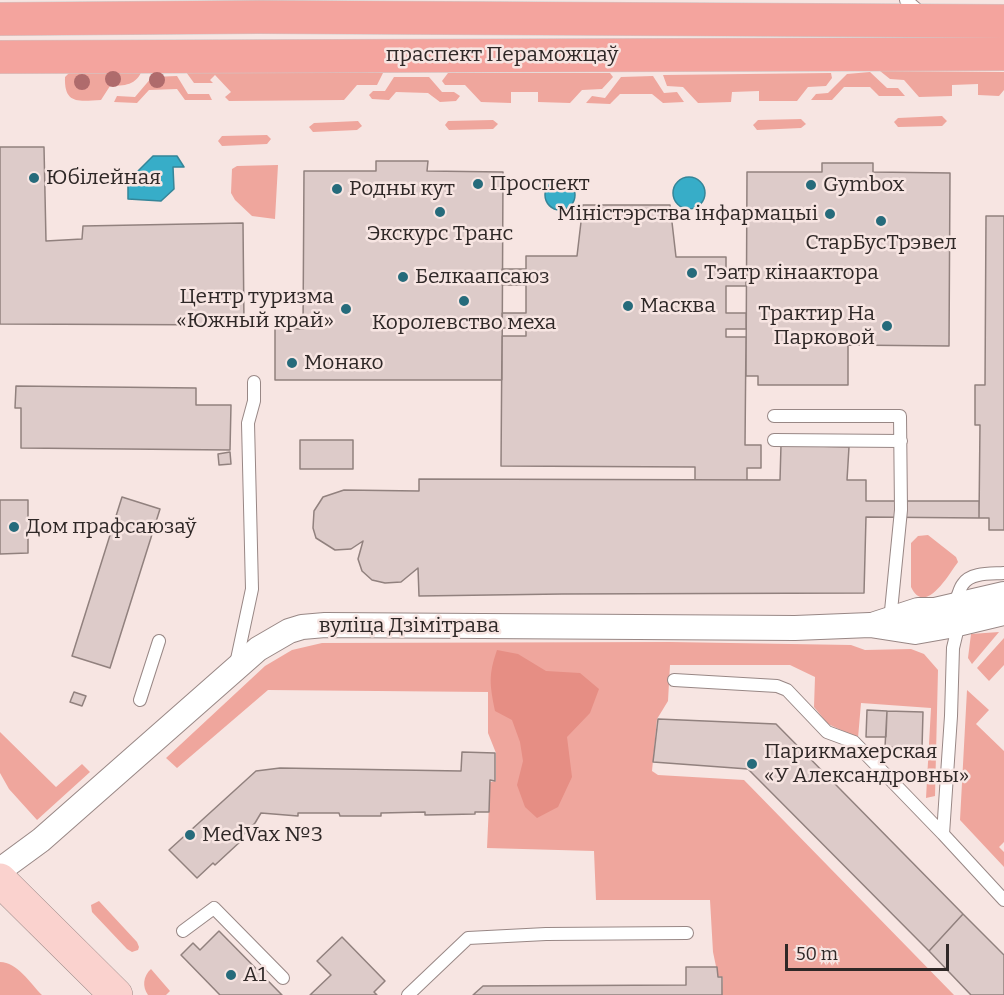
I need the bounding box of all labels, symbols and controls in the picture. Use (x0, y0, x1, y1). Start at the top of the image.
street label: праспект Пераможцаў (386, 42, 618, 68)
place label: Юбілейная (46, 165, 161, 191)
marker: Юбілейная (27, 171, 41, 185)
place label: Проспект (490, 171, 590, 197)
place label: Gymbox (823, 172, 904, 198)
place label: Родны кут (349, 176, 455, 202)
marker: Проспект (471, 177, 485, 191)
marker: Gymbox (804, 178, 818, 192)
marker: Родны кут (330, 182, 344, 196)
place label: Міністэрства інфармацыі (557, 201, 818, 227)
marker: Экскурс Транс (433, 205, 447, 219)
marker: Міністэрства інфармацыі (823, 207, 837, 221)
marker: СтарБусТрэвел (874, 214, 888, 228)
place label: Экскурс Транс (367, 221, 513, 247)
place label: СтарБусТрэвел (805, 230, 957, 256)
place label: Тэатр кінаактора (704, 260, 879, 286)
place label: Белкаапсаюз (415, 264, 550, 290)
marker: Тэатр кінаактора (685, 266, 699, 280)
marker: Белкаапсаюз (396, 270, 410, 284)
place label: Центр туризма «Южный край» (176, 284, 334, 334)
place label: Масква (640, 293, 716, 319)
marker: Королевство меха (457, 294, 471, 308)
marker: Масква (621, 299, 635, 313)
place label: Трактир На Парковой (758, 301, 875, 351)
marker: Центр туризма «Южный край» (339, 302, 353, 316)
place label: Королевство меха (372, 310, 556, 336)
marker: Трактир На Парковой (880, 319, 894, 333)
place label: Монако (304, 350, 383, 376)
marker: Монако (285, 356, 299, 370)
place label: Дом прафсаюзаў (26, 514, 196, 540)
marker: Дом прафсаюзаў (7, 520, 21, 534)
street label: вуліца Дзімітрава (319, 613, 499, 639)
place label: Парикмахерская «У Александровны» (764, 739, 969, 789)
marker: Парикмахерская «У Александровны» (745, 757, 759, 771)
place label: MedVax №3 (202, 822, 323, 848)
marker: MedVax №3 (183, 828, 197, 842)
scale bar (788, 932, 952, 970)
text: 50 m (796, 943, 838, 965)
place label: A1 (243, 962, 266, 988)
marker: A1 (224, 968, 238, 982)

